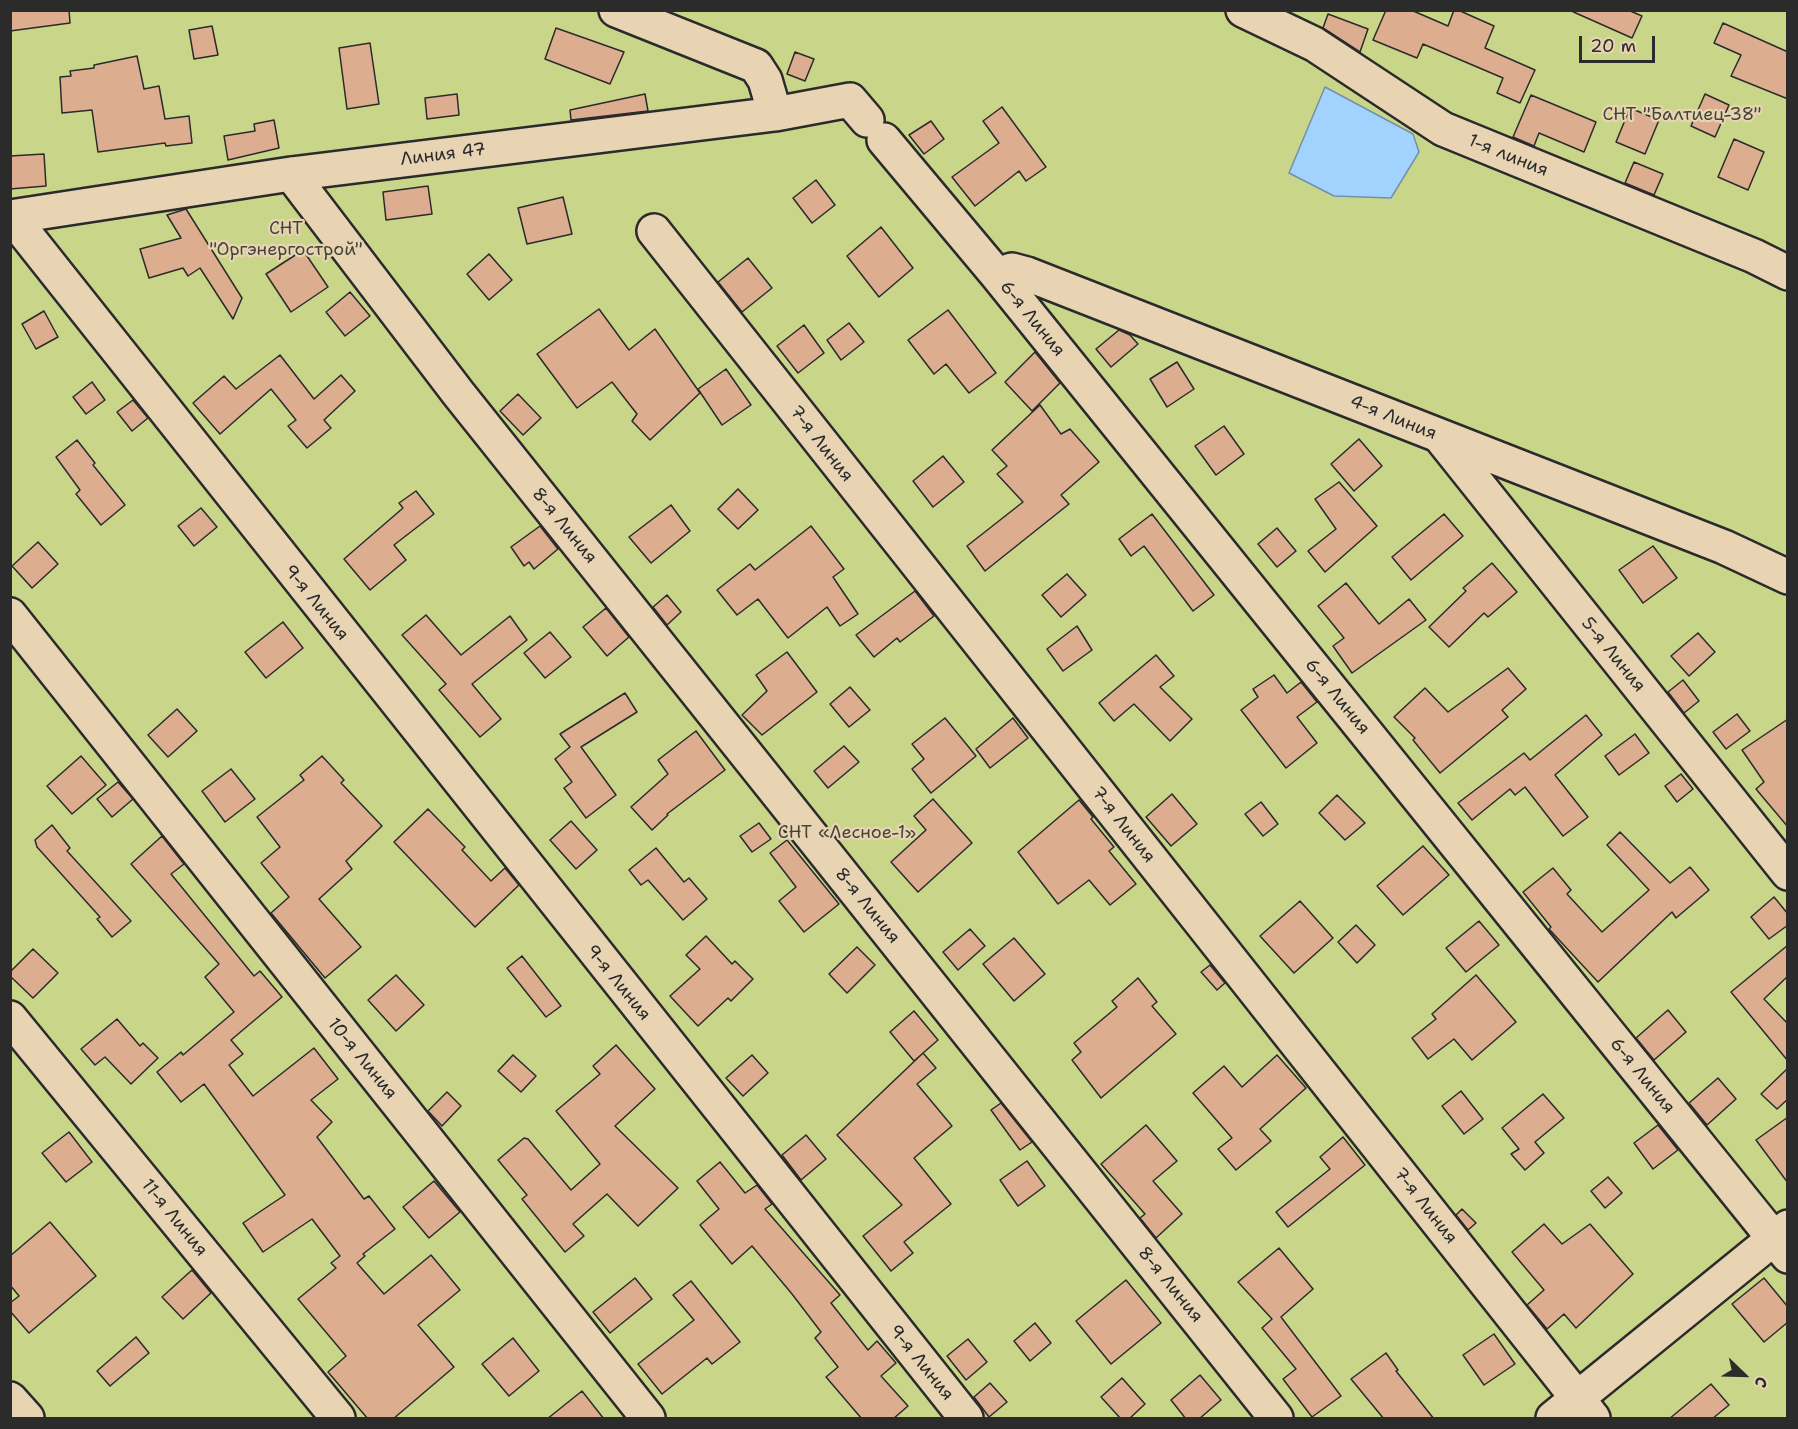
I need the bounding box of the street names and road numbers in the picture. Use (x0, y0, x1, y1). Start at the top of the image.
street label: 1-я линия (1465, 130, 1551, 182)
street label: Линия 47 (399, 139, 487, 171)
street label: 6-я Линия (995, 277, 1069, 361)
street label: 4-я Линия (1346, 391, 1440, 445)
street label: 7-я Линия (784, 401, 858, 487)
street label: 8-я Линия (527, 484, 601, 568)
street label: 9-я Линия (279, 561, 353, 645)
street label: 5-я Линия (1576, 613, 1650, 697)
street label: 6-я Линия (1300, 655, 1374, 739)
street label: 7-я Линия (1086, 782, 1160, 868)
street label: 8-я Линия (830, 864, 904, 948)
street label: 9-я Линия (581, 941, 655, 1025)
street label: 10-я Линия (323, 1014, 401, 1104)
street label: 6-я Линия (1605, 1034, 1679, 1118)
street label: 7-я Линия (1388, 1163, 1462, 1249)
street label: 11-я Линия (136, 1175, 212, 1261)
street label: 8-я Линия (1133, 1243, 1207, 1327)
street label: 9-я Линия (884, 1321, 958, 1405)

